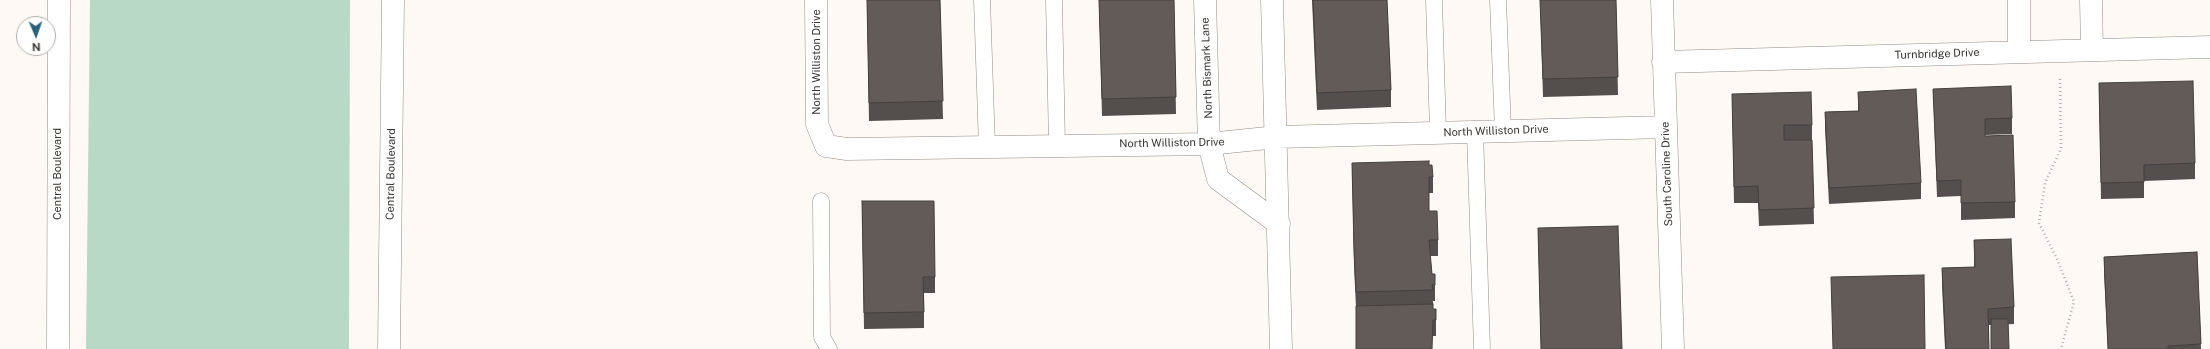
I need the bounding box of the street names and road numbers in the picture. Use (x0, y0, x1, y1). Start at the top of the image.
street label: North Williston Drive (810, 9, 824, 115)
street label: North Bismark Lane (1199, 17, 1215, 119)
street label: Turnbridge Drive (1894, 46, 1980, 62)
street label: South Caroline Drive (1659, 121, 1675, 227)
street label: North Williston Drive (1443, 123, 1549, 139)
street label: Central Boulevard (51, 128, 65, 220)
street label: Central Boulevard (384, 128, 398, 220)
street label: North Williston Drive (1119, 135, 1225, 151)

